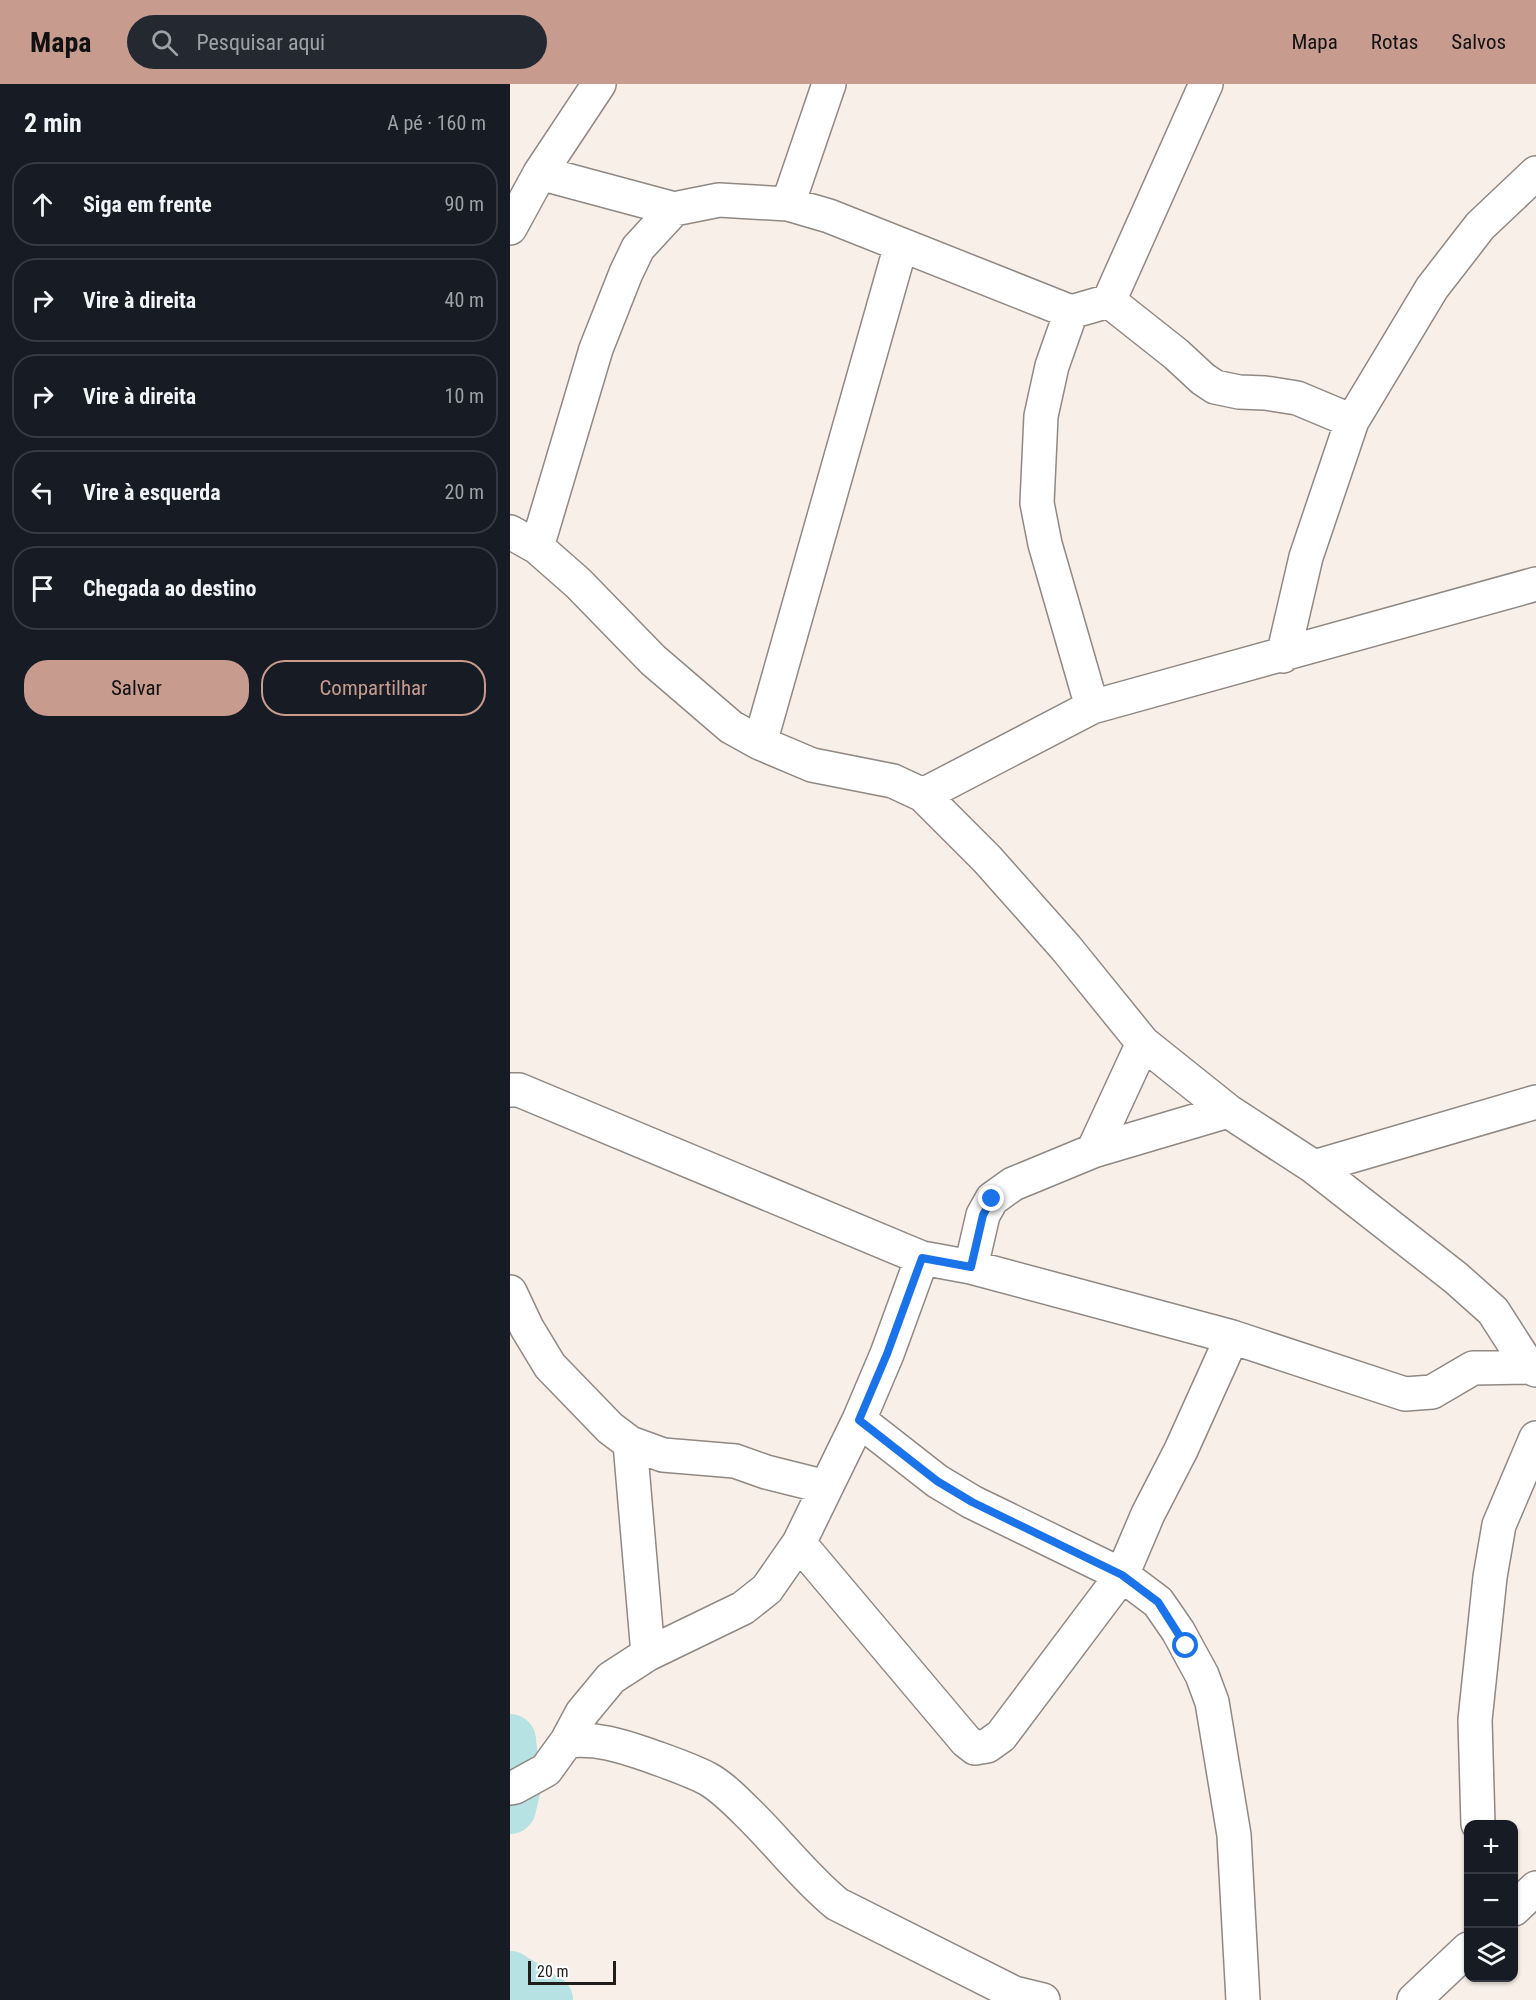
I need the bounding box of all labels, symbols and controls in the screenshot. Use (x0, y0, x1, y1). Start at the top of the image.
search box (127, 15, 547, 69)
text: Mapa (30, 26, 91, 59)
icon: search (148, 26, 181, 59)
text: Pesquisar aqui (196, 30, 325, 55)
text: Mapa (1291, 30, 1338, 54)
text: Rotas (1371, 30, 1418, 54)
text: Salvos (1451, 30, 1506, 54)
text: 2 min (24, 108, 82, 138)
text: A pé · 160 m (387, 111, 486, 135)
icon: ahead (26, 188, 59, 221)
text: Siga em frente (83, 192, 212, 217)
text: 90 m (445, 192, 484, 216)
icon: right (26, 284, 59, 317)
text: Vire à direita (83, 288, 196, 313)
text: 40 m (445, 288, 484, 312)
icon: right (26, 380, 59, 413)
text: Vire à direita (83, 384, 196, 409)
text: 10 m (445, 384, 484, 408)
icon: left (26, 476, 59, 509)
text: Vire à esquerda (83, 480, 221, 505)
text: 20 m (445, 480, 484, 504)
icon: arrive (26, 572, 59, 605)
text: Chegada ao destino (83, 576, 257, 601)
button: Salvar (24, 660, 249, 716)
button: Compartilhar (261, 660, 486, 716)
route end (978, 1185, 1004, 1211)
route start (1172, 1632, 1198, 1658)
map controls (1464, 1820, 1518, 1982)
button: + (1464, 1820, 1518, 1874)
button: − (1464, 1874, 1518, 1928)
button: layers (1464, 1928, 1518, 1982)
scale bar (528, 1958, 616, 1986)
text: 20 m (537, 1962, 569, 1981)

